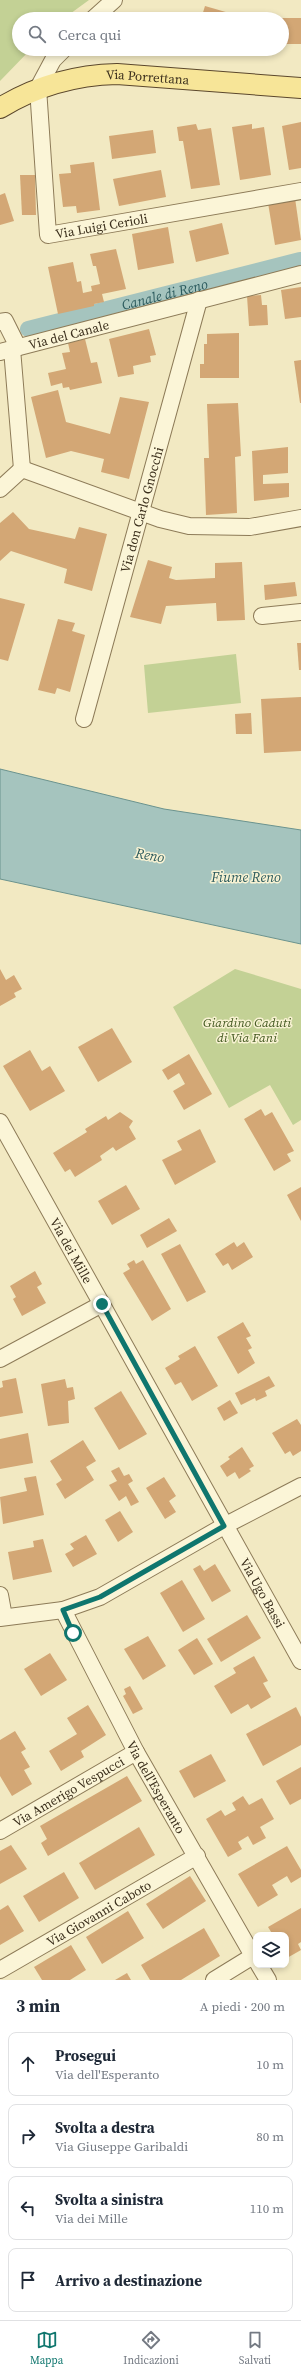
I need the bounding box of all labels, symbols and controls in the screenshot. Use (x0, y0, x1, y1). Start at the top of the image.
search box (12, 12, 289, 56)
icon: search (26, 23, 48, 45)
text: Cerca qui (58, 24, 121, 45)
street label: Via Porrettana (105, 65, 190, 88)
street label: Via Luigi Cerioli (54, 209, 149, 242)
water label: Canale di Reno (120, 274, 210, 315)
street label: Via del Canale (27, 316, 111, 353)
street label: Via don Carlo Gnocchi (116, 445, 167, 575)
water label: Reno (133, 842, 166, 867)
water label: Fiume Reno (210, 867, 281, 887)
park label: Giardino Caduti di Via Fani (203, 1014, 291, 1046)
street label: Via dei Mille (46, 1214, 97, 1287)
route end (93, 1295, 111, 1313)
street label: Via Ugo Bassi (236, 1555, 289, 1631)
route start (64, 1624, 82, 1642)
street label: Via dell'Esperanto (123, 1738, 189, 1836)
street label: Via Amerigo Vespucci (9, 1752, 127, 1830)
street label: Via Giovanni Caboto (43, 1876, 154, 1950)
map controls (253, 1932, 289, 1968)
button: layers (253, 1932, 289, 1968)
text: 3 min (16, 1994, 60, 2018)
text: A piedi · 200 m (200, 1998, 285, 2015)
text: Prosegui (55, 2045, 116, 2066)
icon: ahead (17, 2053, 39, 2075)
text: 10 m (256, 2056, 284, 2073)
text: Via dell'Esperanto (55, 2066, 159, 2083)
text: Svolta a destra (55, 2117, 155, 2138)
icon: right (17, 2125, 39, 2147)
text: 80 m (256, 2128, 284, 2145)
text: Via Giuseppe Garibaldi (55, 2138, 188, 2155)
text: Svolta a sinistra (55, 2189, 164, 2210)
icon: left (17, 2197, 39, 2219)
text: 110 m (250, 2200, 284, 2217)
text: Via dei Mille (55, 2210, 128, 2227)
icon: arrive (17, 2269, 39, 2291)
text: Arrivo a destinazione (55, 2270, 202, 2291)
tab: Mappa (30, 2329, 63, 2368)
tab: Indicazioni (123, 2329, 179, 2368)
tab: Salvati (239, 2329, 271, 2368)

